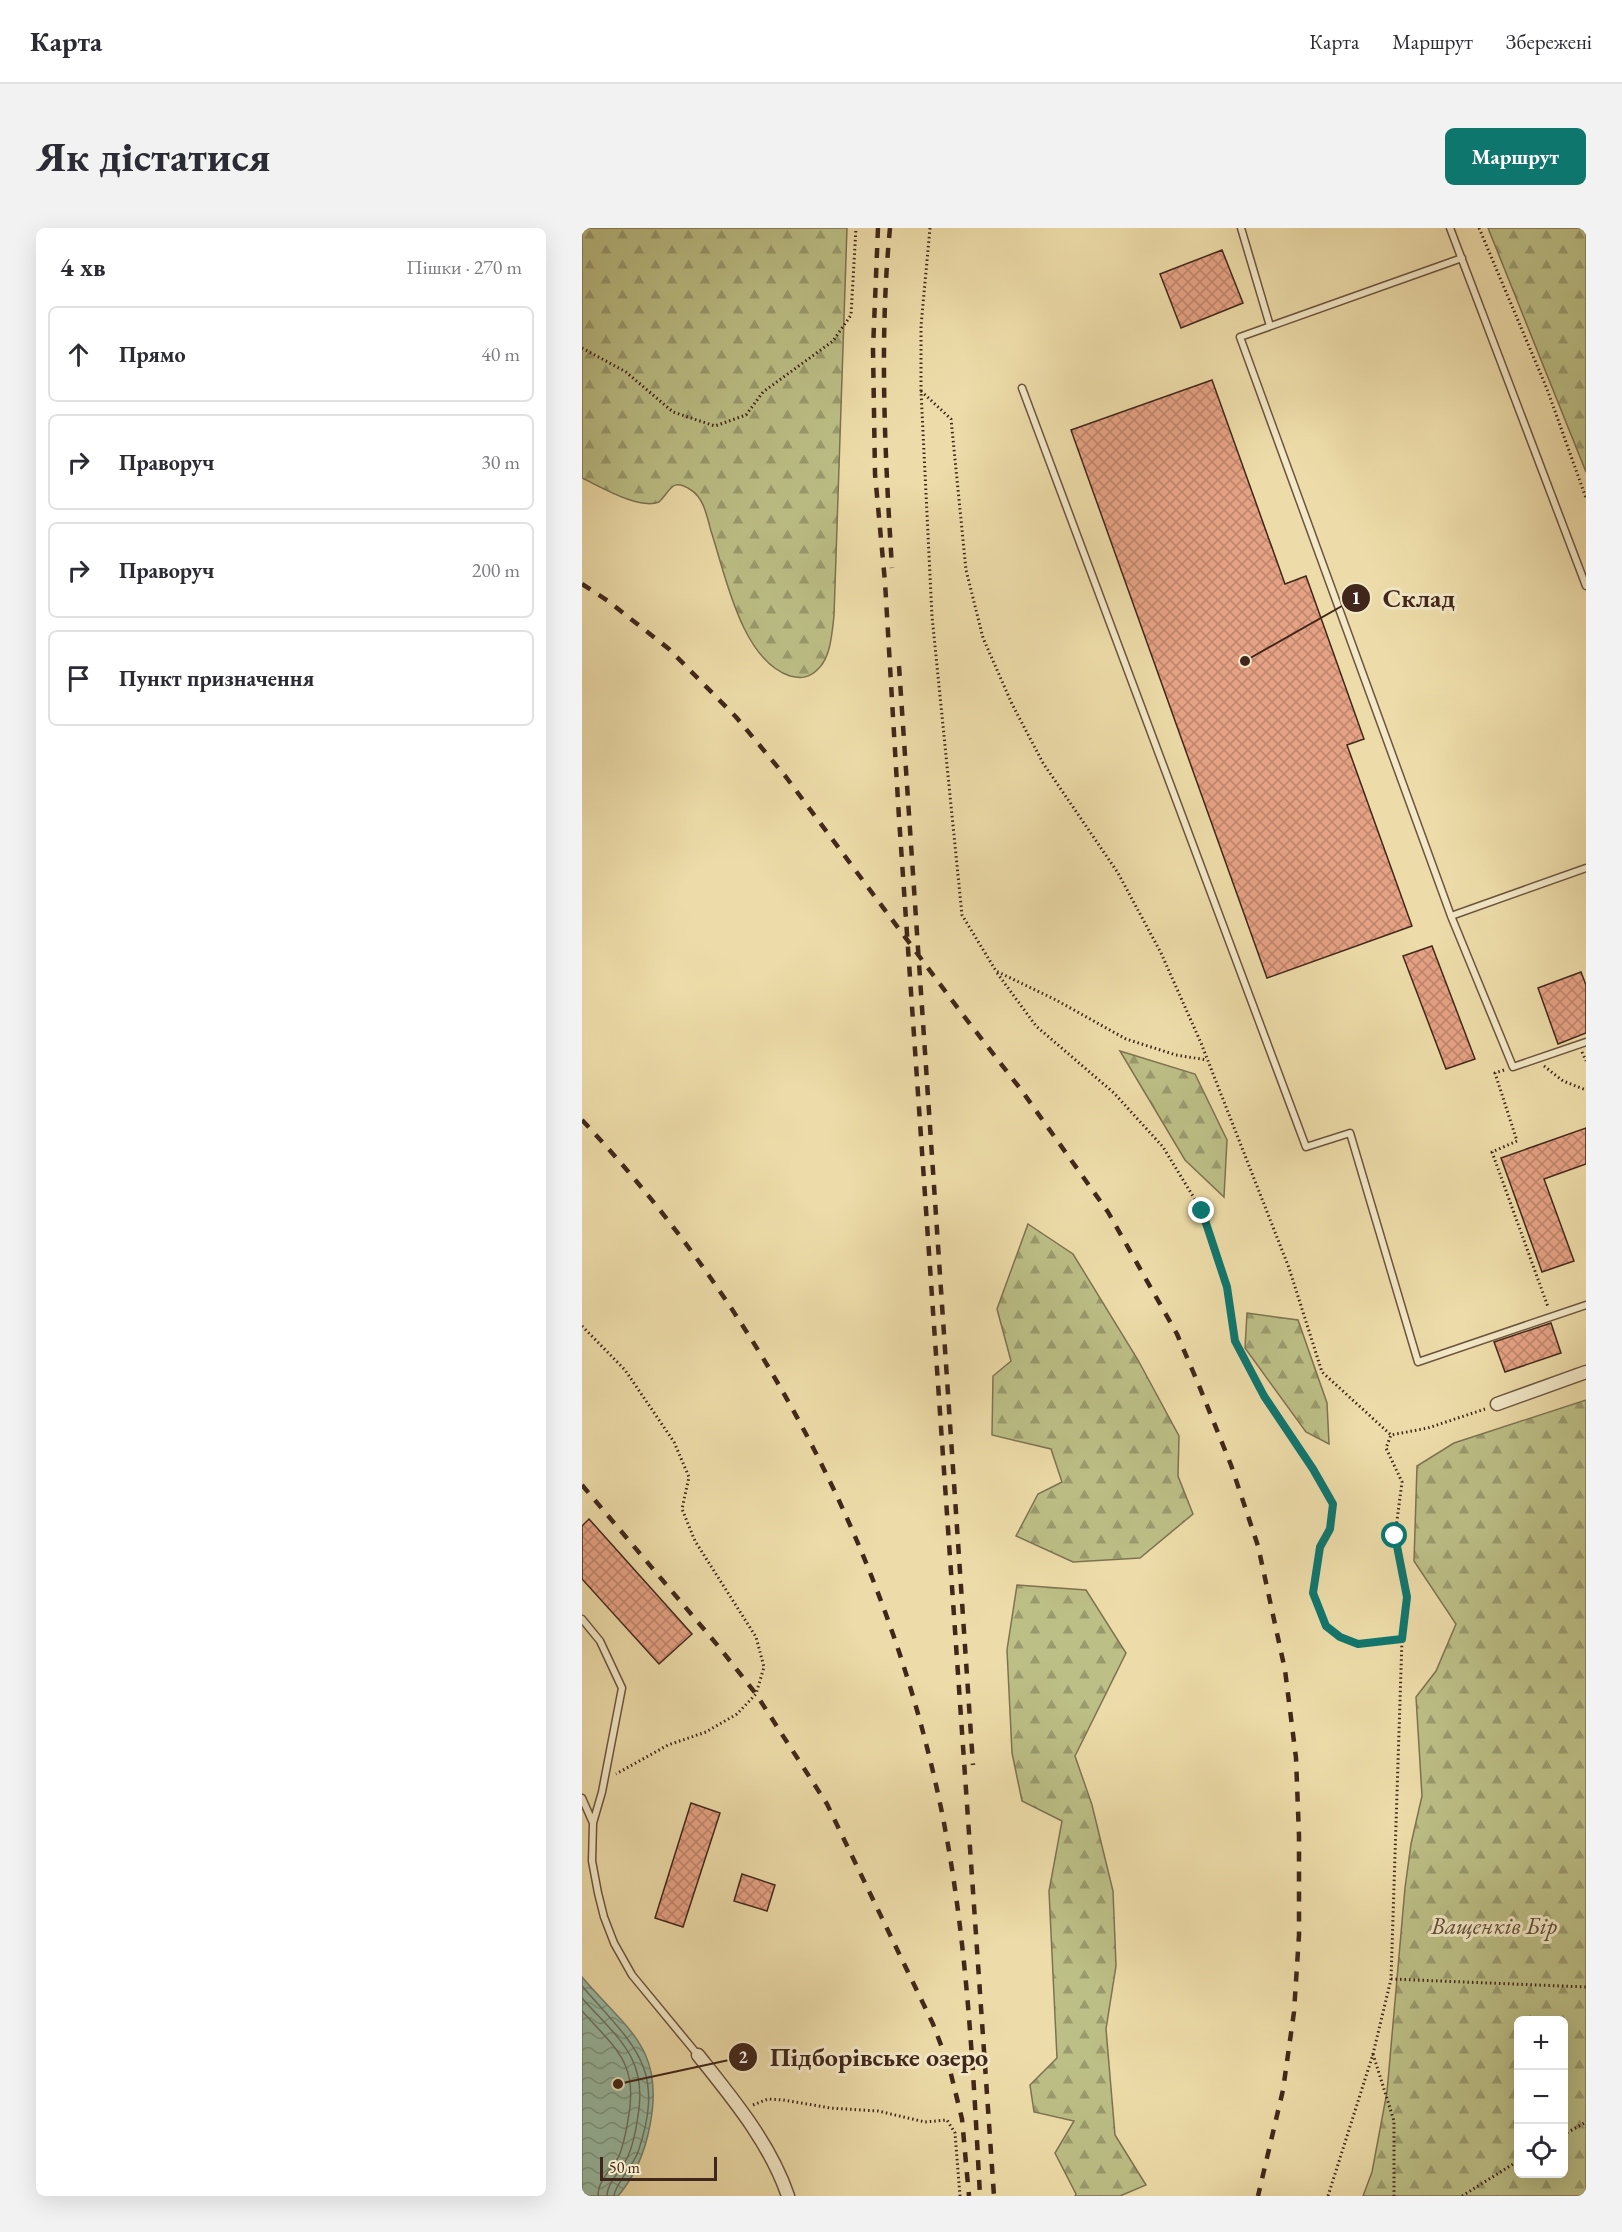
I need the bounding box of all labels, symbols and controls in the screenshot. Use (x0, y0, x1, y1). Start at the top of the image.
text: Карта (30, 23, 102, 59)
text: Карта (1309, 28, 1359, 55)
text: Маршрут (1392, 28, 1473, 55)
text: Збережені (1506, 28, 1592, 55)
button: Маршрут (1445, 128, 1586, 185)
text: Як дістатися (36, 129, 270, 184)
text: 4 хв (60, 250, 106, 284)
text: Пішки · 270 m (406, 254, 522, 280)
icon: ahead (62, 338, 95, 371)
text: Прямо (119, 340, 186, 369)
text: 40 m (481, 341, 520, 367)
icon: right (62, 446, 95, 479)
text: Праворуч (119, 448, 215, 477)
text: 30 m (481, 449, 520, 475)
icon: right (62, 554, 95, 587)
text: Праворуч (119, 556, 215, 585)
text: 200 m (472, 557, 520, 583)
callout: Склад (1341, 576, 1467, 620)
text: Склад (1383, 581, 1455, 615)
text: 1 (1351, 586, 1361, 609)
icon: arrive (62, 662, 95, 695)
text: Пункт призначення (119, 664, 314, 693)
route end (1188, 1197, 1214, 1223)
route start (1381, 1522, 1407, 1548)
park label: Ващенків Бір (1430, 1910, 1557, 1941)
map controls (1514, 2016, 1568, 2178)
button: + (1514, 2016, 1568, 2070)
callout: Підборівське озеро (728, 2035, 1000, 2079)
text: Підборівське озеро (770, 2040, 988, 2074)
text: 2 (738, 2045, 748, 2068)
button: − (1514, 2070, 1568, 2124)
button: locate (1514, 2124, 1568, 2178)
scale bar (600, 2154, 717, 2182)
text: 50 m (609, 2157, 640, 2178)

